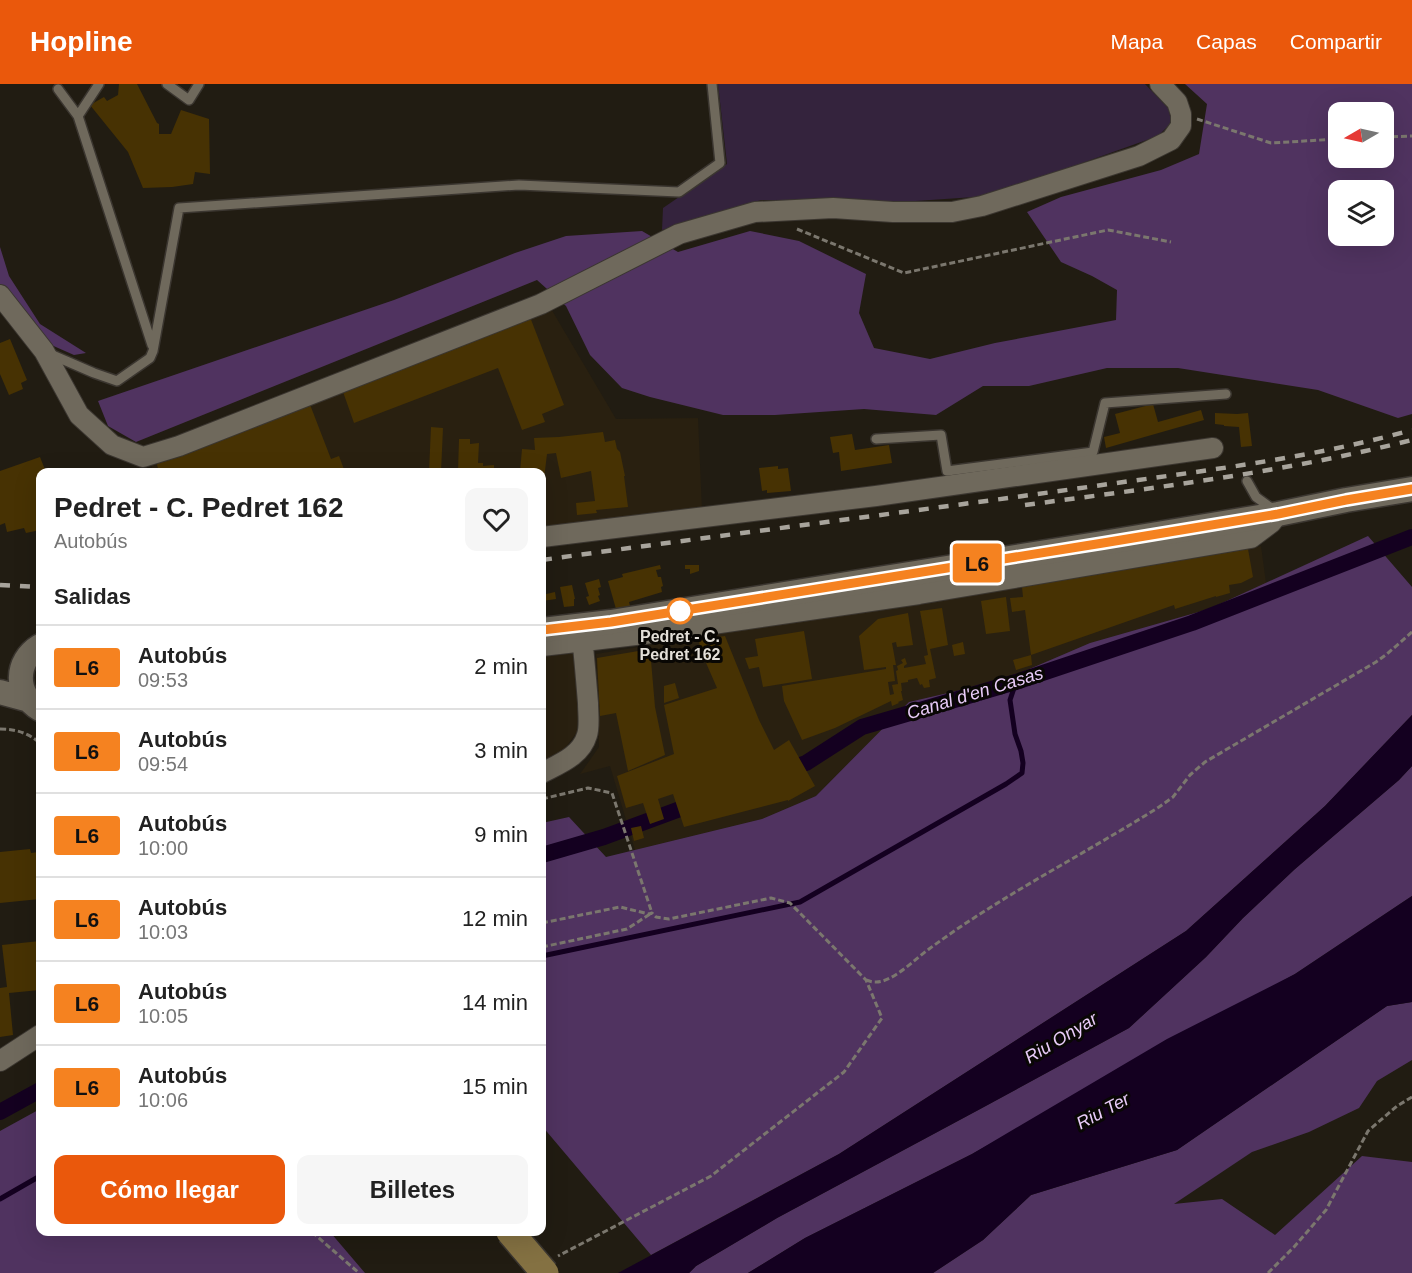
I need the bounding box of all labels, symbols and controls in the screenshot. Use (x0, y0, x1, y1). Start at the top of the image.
text: Hopline (30, 26, 133, 57)
text: Mapa (1111, 30, 1163, 53)
text: Capas (1196, 30, 1257, 53)
text: Compartir (1290, 30, 1382, 53)
north arrow (1328, 102, 1394, 168)
map controls (1328, 102, 1394, 246)
button: layers (1328, 180, 1394, 246)
button: heart (465, 488, 528, 551)
text: Pedret - C. Pedret 162 (54, 492, 343, 523)
text: Autobús (54, 530, 127, 552)
line badge: L6 (950, 544, 1004, 582)
text: L6 (965, 552, 989, 575)
text: Salidas (54, 584, 131, 609)
marker: Pedret - C. Pedret 162 (667, 598, 693, 624)
place label: Pedret - C. Pedret 162 (640, 628, 721, 663)
text: Autobús (138, 643, 227, 668)
text: 2 min (474, 654, 528, 679)
text: L6 (75, 656, 99, 679)
water label: Canal d'en Casas (904, 663, 1046, 723)
text: 09:53 (138, 669, 188, 691)
text: Autobús (138, 727, 227, 752)
text: 3 min (474, 738, 528, 763)
text: L6 (75, 740, 99, 763)
text: 09:54 (138, 753, 188, 775)
text: Autobús (138, 811, 227, 836)
text: 9 min (474, 822, 528, 847)
text: L6 (75, 824, 99, 847)
text: 10:00 (138, 837, 188, 859)
text: Autobús (138, 895, 227, 920)
text: 12 min (462, 906, 528, 931)
text: L6 (75, 908, 99, 931)
text: 10:03 (138, 921, 188, 943)
text: Autobús (138, 979, 227, 1004)
text: 14 min (462, 990, 528, 1015)
text: L6 (75, 992, 99, 1015)
text: 10:05 (138, 1005, 188, 1027)
water label: Riu Onyar (1021, 1008, 1102, 1067)
text: Autobús (138, 1063, 227, 1088)
text: 15 min (462, 1074, 528, 1099)
text: L6 (75, 1076, 99, 1099)
water label: Riu Ter (1073, 1088, 1134, 1133)
text: 10:06 (138, 1089, 188, 1111)
button: Cómo llegar (54, 1155, 285, 1224)
button: Billetes (297, 1155, 528, 1224)

